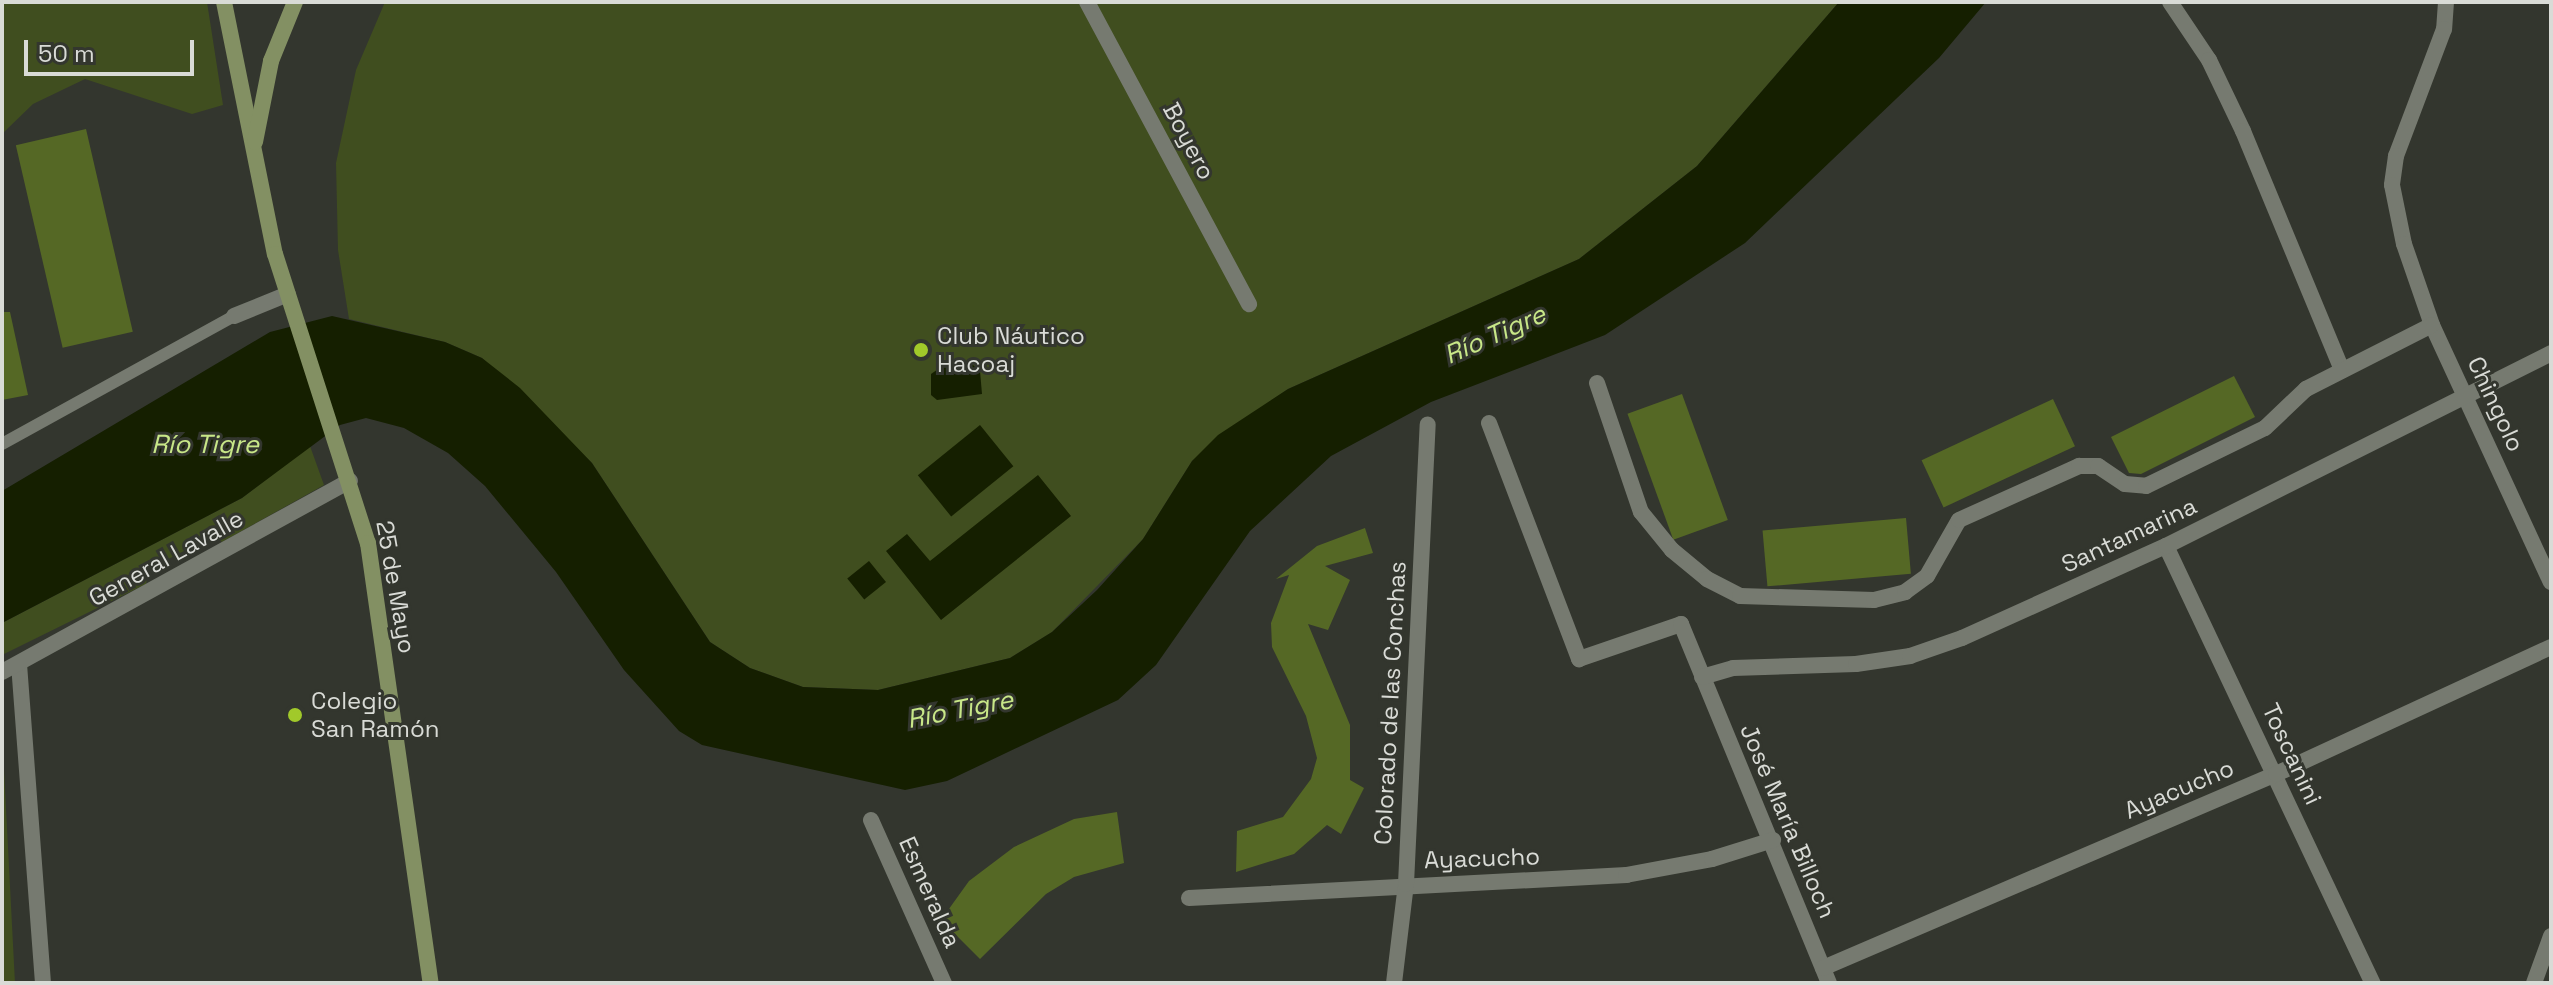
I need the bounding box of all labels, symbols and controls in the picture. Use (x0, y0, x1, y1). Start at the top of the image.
scale bar (28, 24, 198, 74)
text: 50 m (38, 38, 95, 69)
street label: Boyero (1157, 98, 1221, 184)
water label: Río Tigre (1439, 299, 1551, 371)
place label: Club Náutico Hacoaj (937, 322, 1085, 378)
marker: Club Náutico Hacoaj (912, 341, 930, 359)
street label: Chingolo (2461, 352, 2531, 456)
water label: Río Tigre (151, 429, 259, 461)
street label: Santamarina (2057, 491, 2201, 579)
street label: General Lavalle (84, 504, 248, 612)
street label: 25 de Mayo (370, 518, 422, 656)
street label: Colorado de las Conchas (1368, 560, 1412, 846)
water label: Río Tigre (904, 684, 1016, 736)
place label: Colegio San Ramón (311, 687, 440, 743)
street label: Toscanini (2256, 699, 2328, 809)
marker: Colegio San Ramón (286, 706, 304, 724)
street label: José María Billoch (1734, 719, 1842, 923)
street label: Ayacucho (2120, 753, 2238, 825)
street label: Esmeralda (893, 832, 967, 952)
street label: Ayacucho (1423, 842, 1541, 874)

